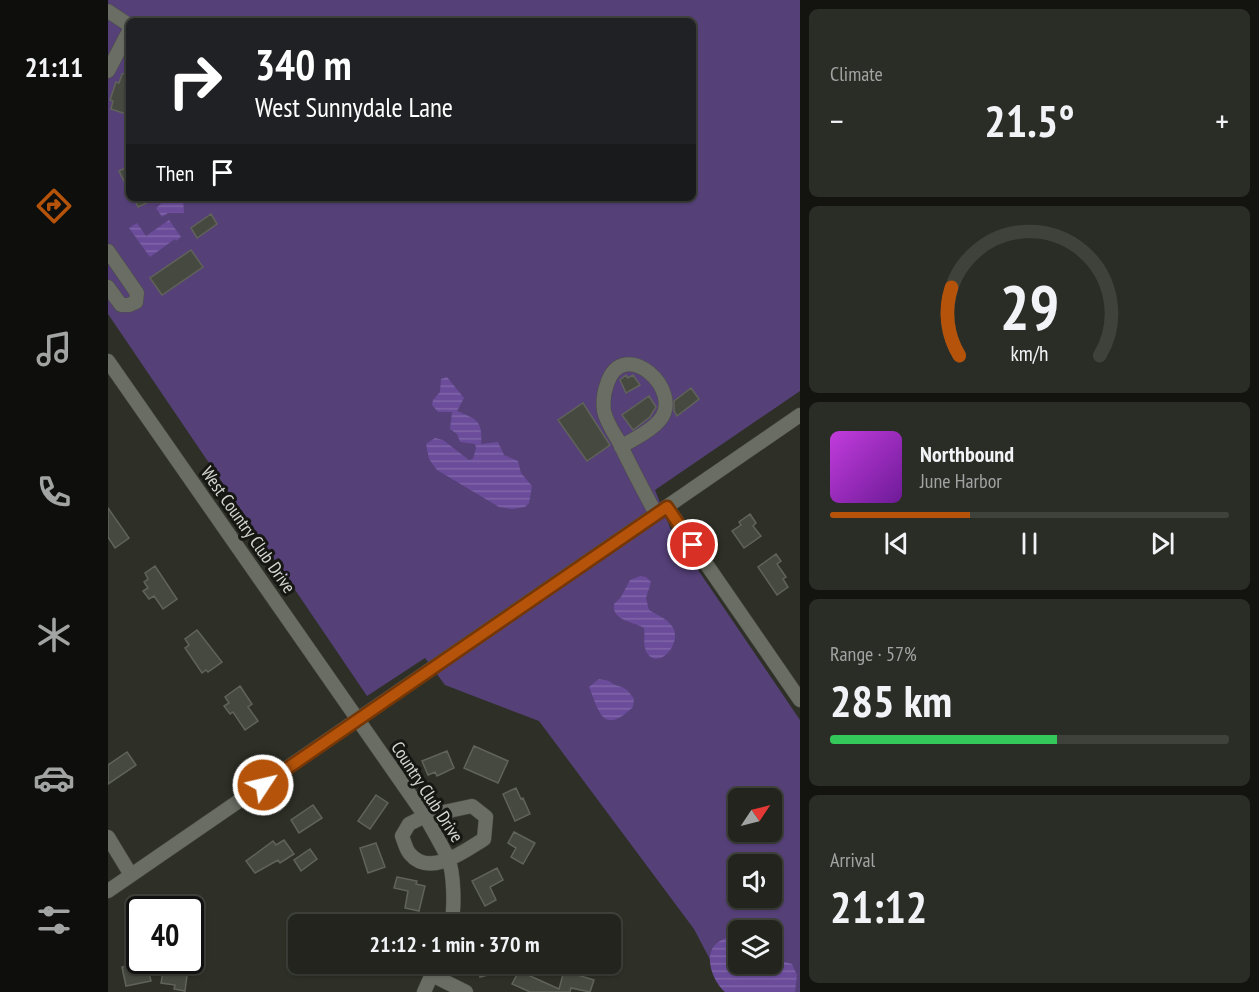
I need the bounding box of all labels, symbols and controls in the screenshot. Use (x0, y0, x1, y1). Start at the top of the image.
text: 340 m (255, 37, 352, 92)
icon: right (156, 42, 234, 120)
text: 21:11 (25, 50, 83, 84)
text: Climate (830, 61, 883, 87)
text: West Sunnydale Lane (255, 90, 453, 124)
text: 21.5° (984, 91, 1075, 149)
text: − (830, 99, 844, 142)
text: + (1215, 99, 1229, 142)
icon: arrive (206, 156, 239, 189)
text: Then (156, 159, 194, 187)
icon: directions (33, 185, 75, 227)
text: 29 (1000, 267, 1059, 348)
icon: music (33, 328, 75, 370)
text: km/h (1010, 340, 1049, 368)
text: Northbound (920, 440, 1014, 468)
street label: West Country Club Drive (196, 462, 301, 598)
text: June Harbor (920, 468, 1002, 494)
icon: phone (33, 471, 75, 513)
pin (667, 519, 718, 570)
icon: previous (880, 527, 913, 560)
icon: pause (1013, 527, 1046, 560)
icon: next (1146, 527, 1179, 560)
icon: arrive (676, 528, 709, 561)
icon: climate (33, 614, 75, 656)
text: Range · 57% (830, 641, 917, 667)
text: 285 km (830, 671, 952, 729)
street label: Country Club Drive (386, 737, 469, 847)
position arrow (231, 753, 295, 817)
icon: car (33, 757, 75, 799)
north arrow (728, 788, 782, 842)
map controls (728, 788, 782, 974)
text: Arrival (830, 847, 875, 873)
button: sound (728, 854, 782, 908)
text: 21:12 (830, 877, 927, 935)
speed limit sign: 40 (126, 896, 204, 974)
icon: filters (33, 899, 75, 941)
button: layers (728, 920, 782, 974)
text: 21:12 · 1 min · 370 m (369, 930, 540, 958)

